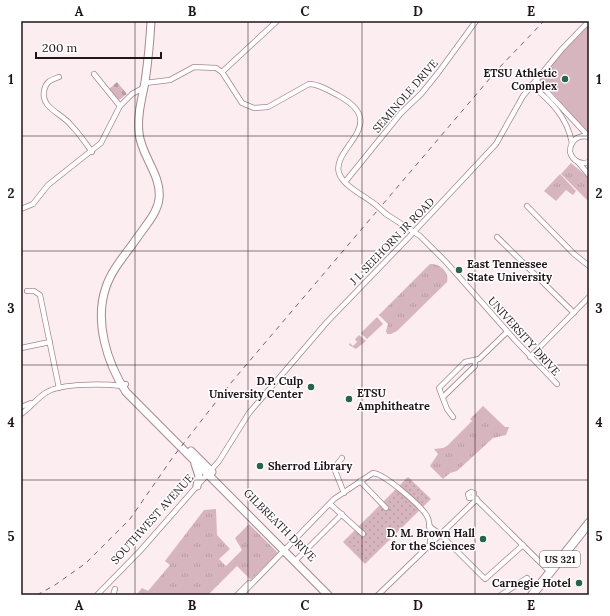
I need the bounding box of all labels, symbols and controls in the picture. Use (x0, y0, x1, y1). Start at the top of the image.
text: A (75, 3, 84, 20)
text: B (188, 3, 197, 20)
text: C (301, 3, 310, 20)
text: D (413, 3, 423, 20)
text: E (527, 3, 535, 20)
scale bar (36, 34, 161, 60)
text: 200 m (42, 40, 78, 55)
street label: SEMINOLE DRIVE (369, 56, 441, 136)
place label: ETSU Athletic Complex (483, 66, 557, 93)
text: 1 (8, 71, 14, 88)
text: 1 (596, 71, 602, 88)
marker: ETSU Athletic Complex (560, 74, 570, 84)
text: 2 (8, 185, 15, 202)
text: 2 (596, 185, 603, 202)
street label: J L SEEHORN JR ROAD (346, 194, 437, 288)
place label: East Tennessee State University (467, 257, 553, 284)
marker: East Tennessee State University (454, 265, 464, 275)
street label: UNIVERSITY DRIVE (485, 294, 563, 378)
text: 3 (7, 300, 15, 317)
text: 3 (595, 300, 603, 317)
place label: D.P. Culp University Center (209, 374, 304, 401)
marker: D.P. Culp University Center (306, 382, 316, 392)
place label: ETSU Amphitheatre (357, 386, 430, 413)
marker: ETSU Amphitheatre (344, 394, 354, 404)
text: 4 (7, 414, 15, 431)
text: 4 (595, 414, 603, 431)
place label: Sherrod Library (268, 459, 353, 473)
marker: Sherrod Library (255, 461, 265, 471)
street label: SOUTHWEST AVENUE (108, 471, 196, 567)
street label: GILBREATH DRIVE (241, 486, 319, 564)
place label: D. M. Brown Hall for the Sciences (387, 526, 476, 553)
text: 5 (7, 528, 15, 545)
text: 5 (595, 528, 603, 545)
marker: D. M. Brown Hall for the Sciences (478, 534, 488, 544)
road number: US 321 (540, 551, 580, 567)
place label: Carnegie Hotel (492, 576, 572, 590)
marker: Carnegie Hotel (574, 578, 584, 588)
text: A (75, 597, 84, 614)
text: B (188, 597, 197, 614)
text: C (301, 597, 310, 614)
text: D (413, 597, 423, 614)
text: E (527, 597, 535, 614)

